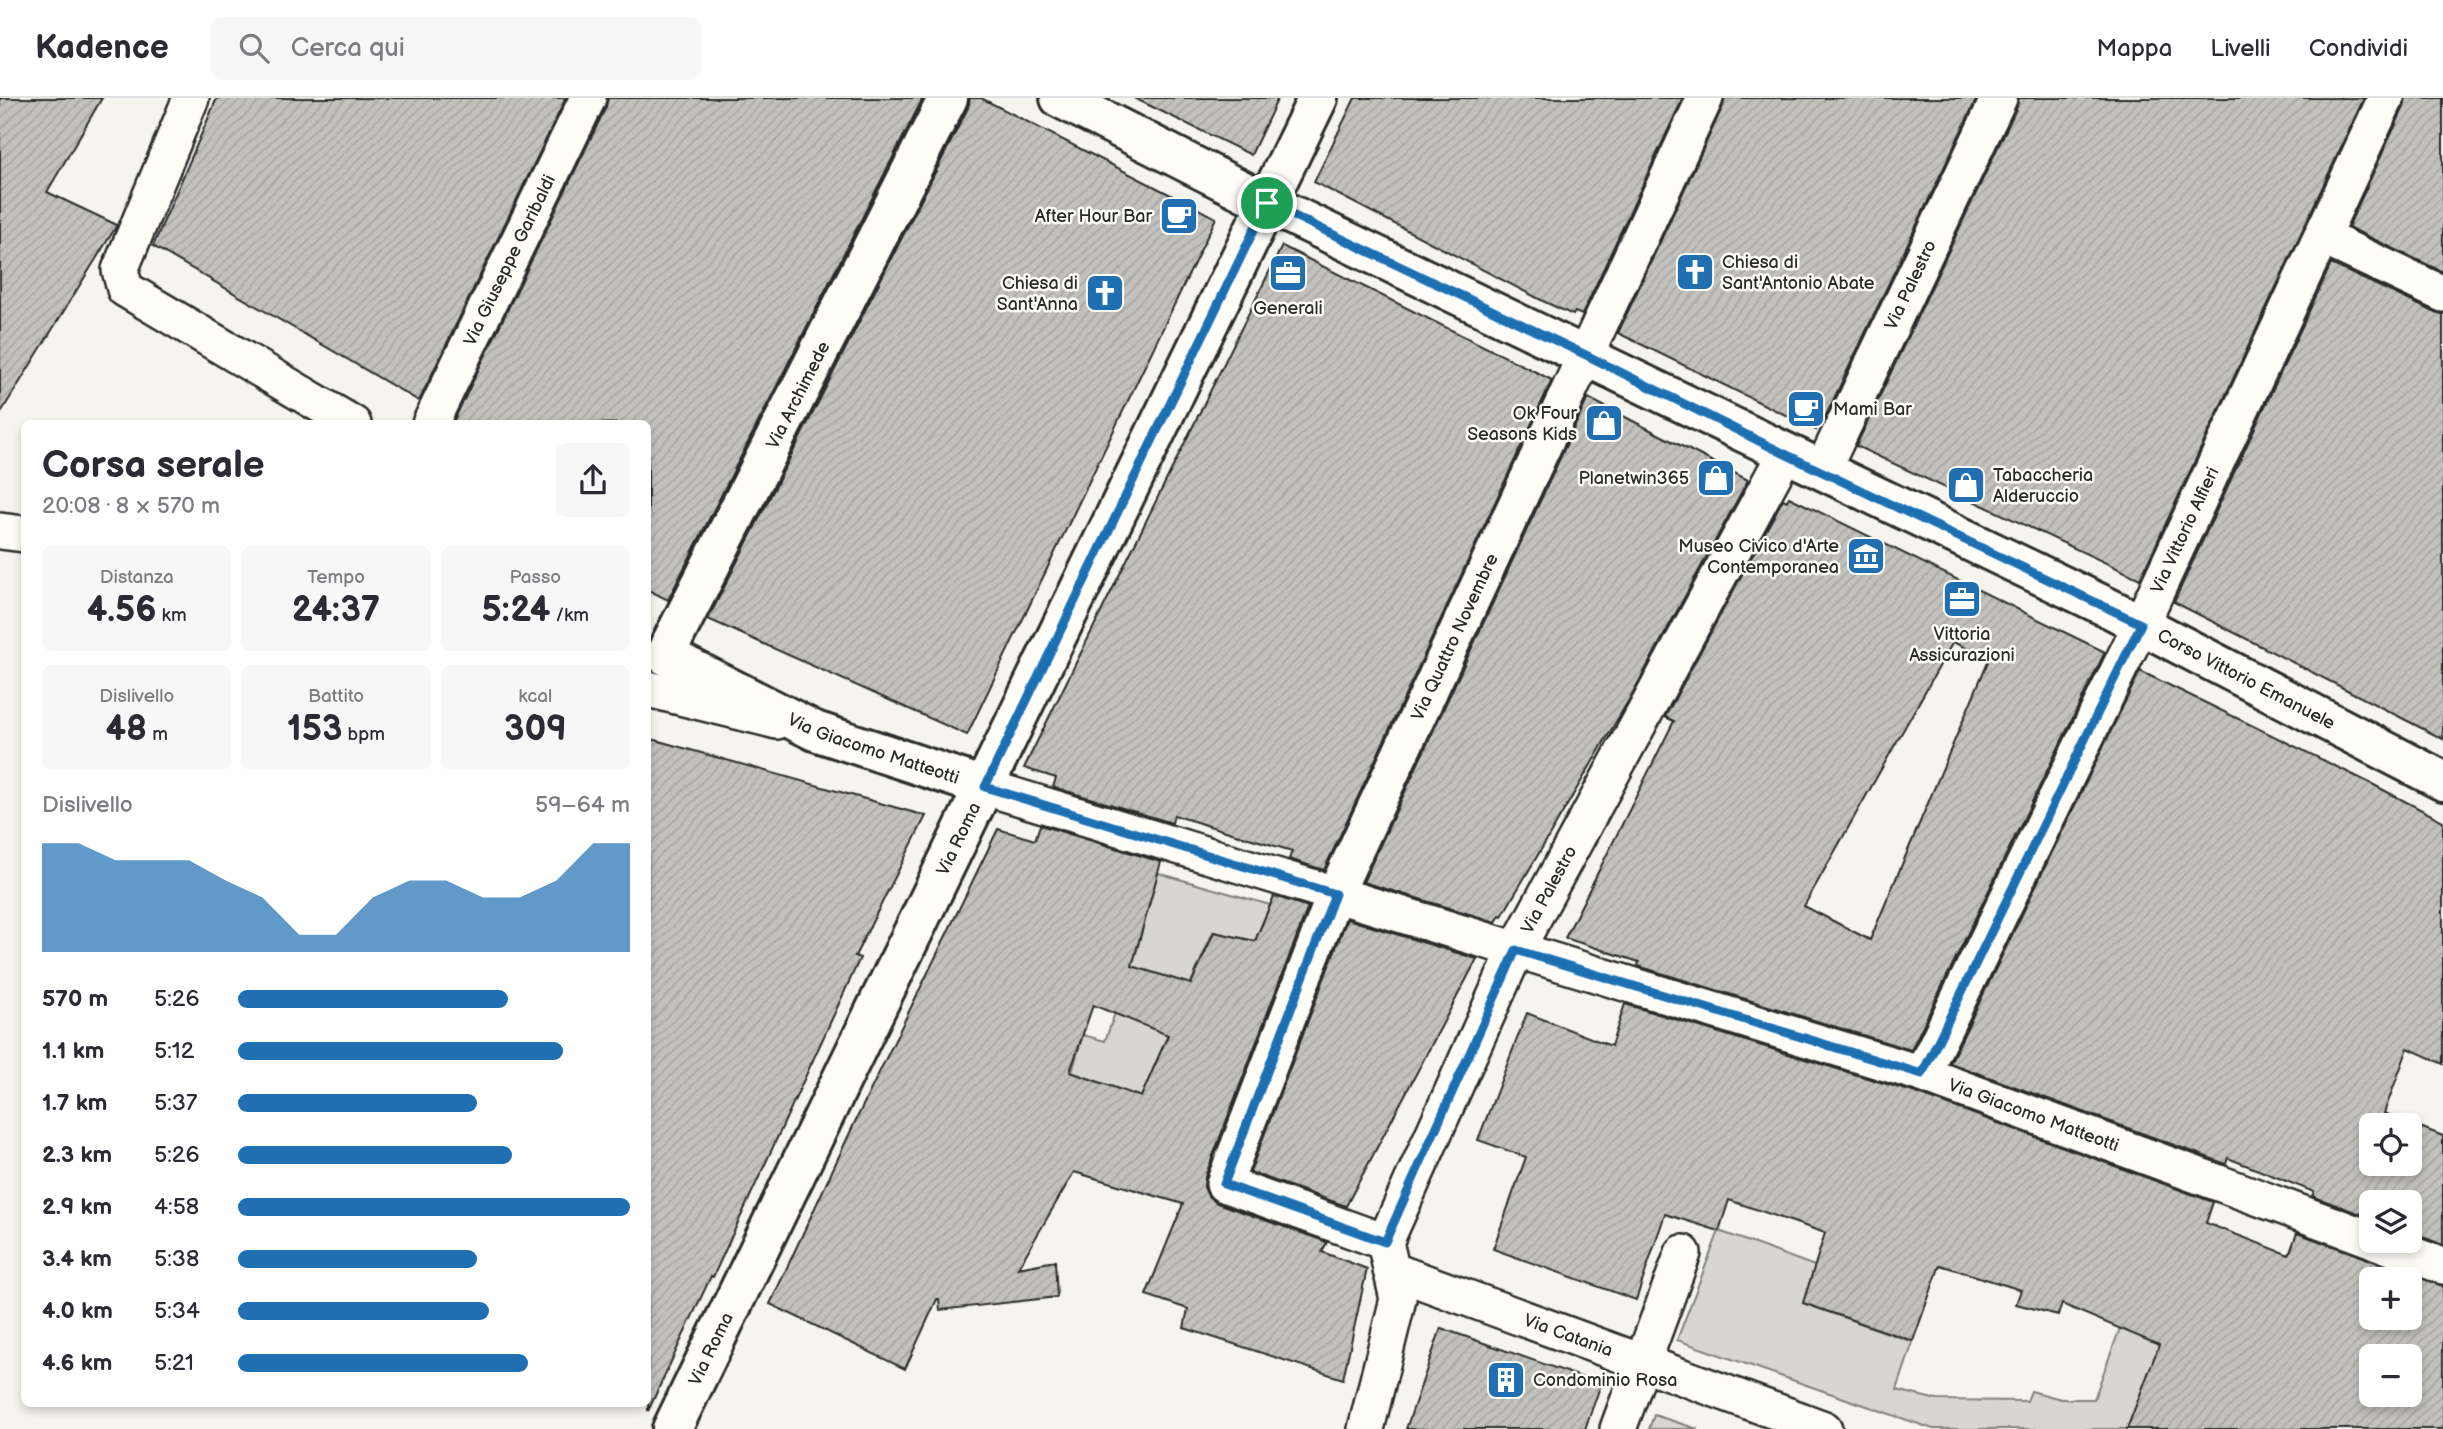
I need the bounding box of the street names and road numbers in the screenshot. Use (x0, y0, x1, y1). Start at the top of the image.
street label: Via Giuseppe Garibaldi (460, 172, 560, 349)
street label: Via Palestro (1881, 237, 1941, 333)
street label: Via Archimede (762, 338, 835, 452)
street label: Via Vittorio Alfieri (2147, 464, 2224, 597)
street label: Via Quattro Novembre (1407, 550, 1503, 724)
street label: Corso Vittorio Emanuele (2154, 625, 2339, 734)
street label: Via Giacomo Matteotti (784, 709, 962, 789)
street label: Via Roma (932, 799, 985, 879)
street label: Via Palestro (1517, 842, 1581, 937)
street label: Via Giacomo Matteotti (1945, 1075, 2122, 1156)
street label: Via Roma (685, 1309, 738, 1389)
street label: Via Catania (1521, 1310, 1616, 1362)

